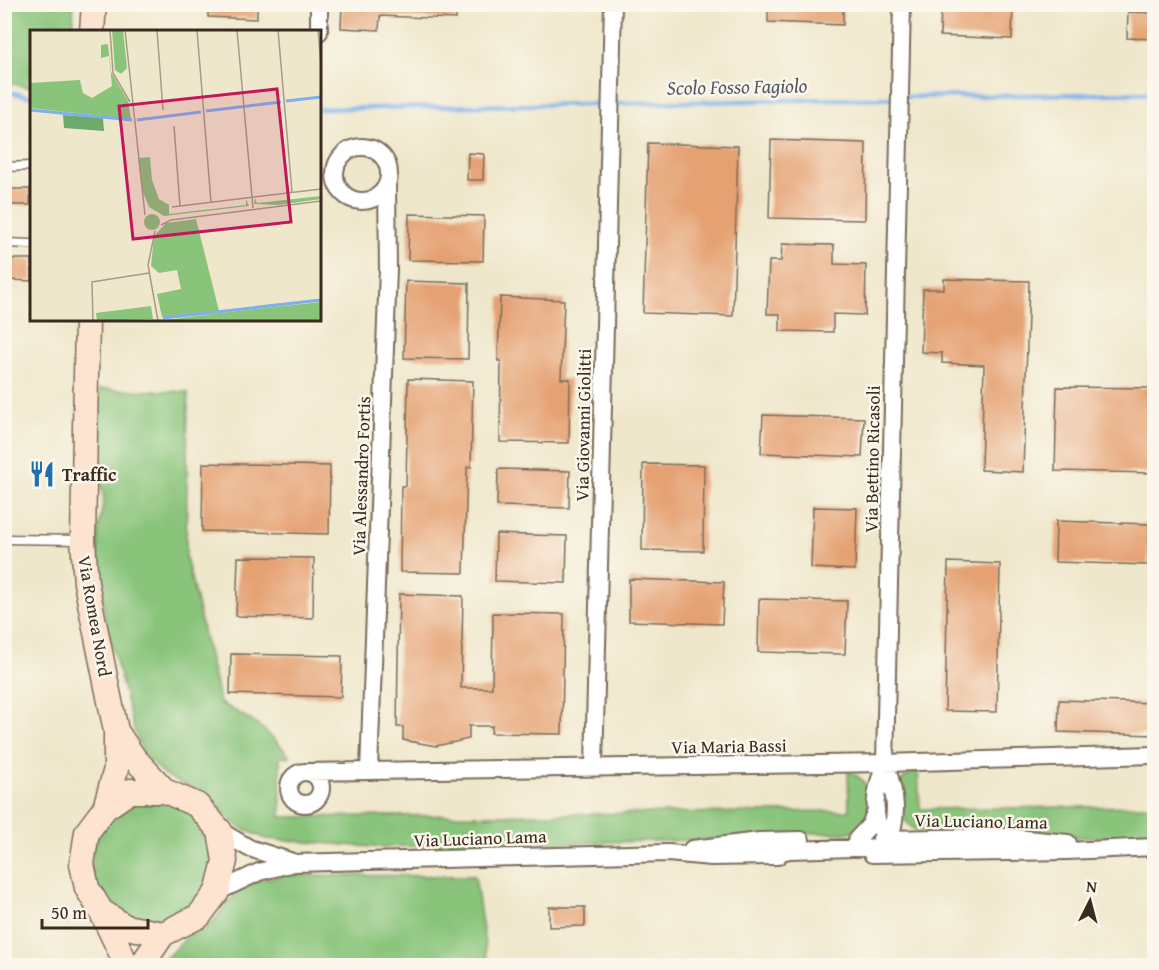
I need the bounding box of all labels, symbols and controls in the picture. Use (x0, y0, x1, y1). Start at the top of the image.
inset map (30, 30, 321, 321)
water label: Scolo Fosso Fagiolo (666, 70, 808, 102)
street label: Via Giovanni Giolitti (568, 348, 598, 502)
street label: Via Bettino Ricasoli (857, 385, 887, 533)
street label: Via Alessandro Fortis (345, 396, 377, 556)
restaurant icon: Traffic (27, 459, 57, 489)
place label: Traffic (62, 461, 116, 488)
street label: Via Romea Nord (71, 553, 119, 679)
street label: Via Maria Bassi (671, 731, 787, 761)
street label: Via Luciano Lama (914, 806, 1048, 836)
street label: Via Luciano Lama (413, 822, 547, 854)
north arrow (1060, 871, 1120, 931)
text: N (1085, 874, 1098, 899)
scale bar (42, 892, 148, 930)
text: 50 m (51, 899, 87, 926)

